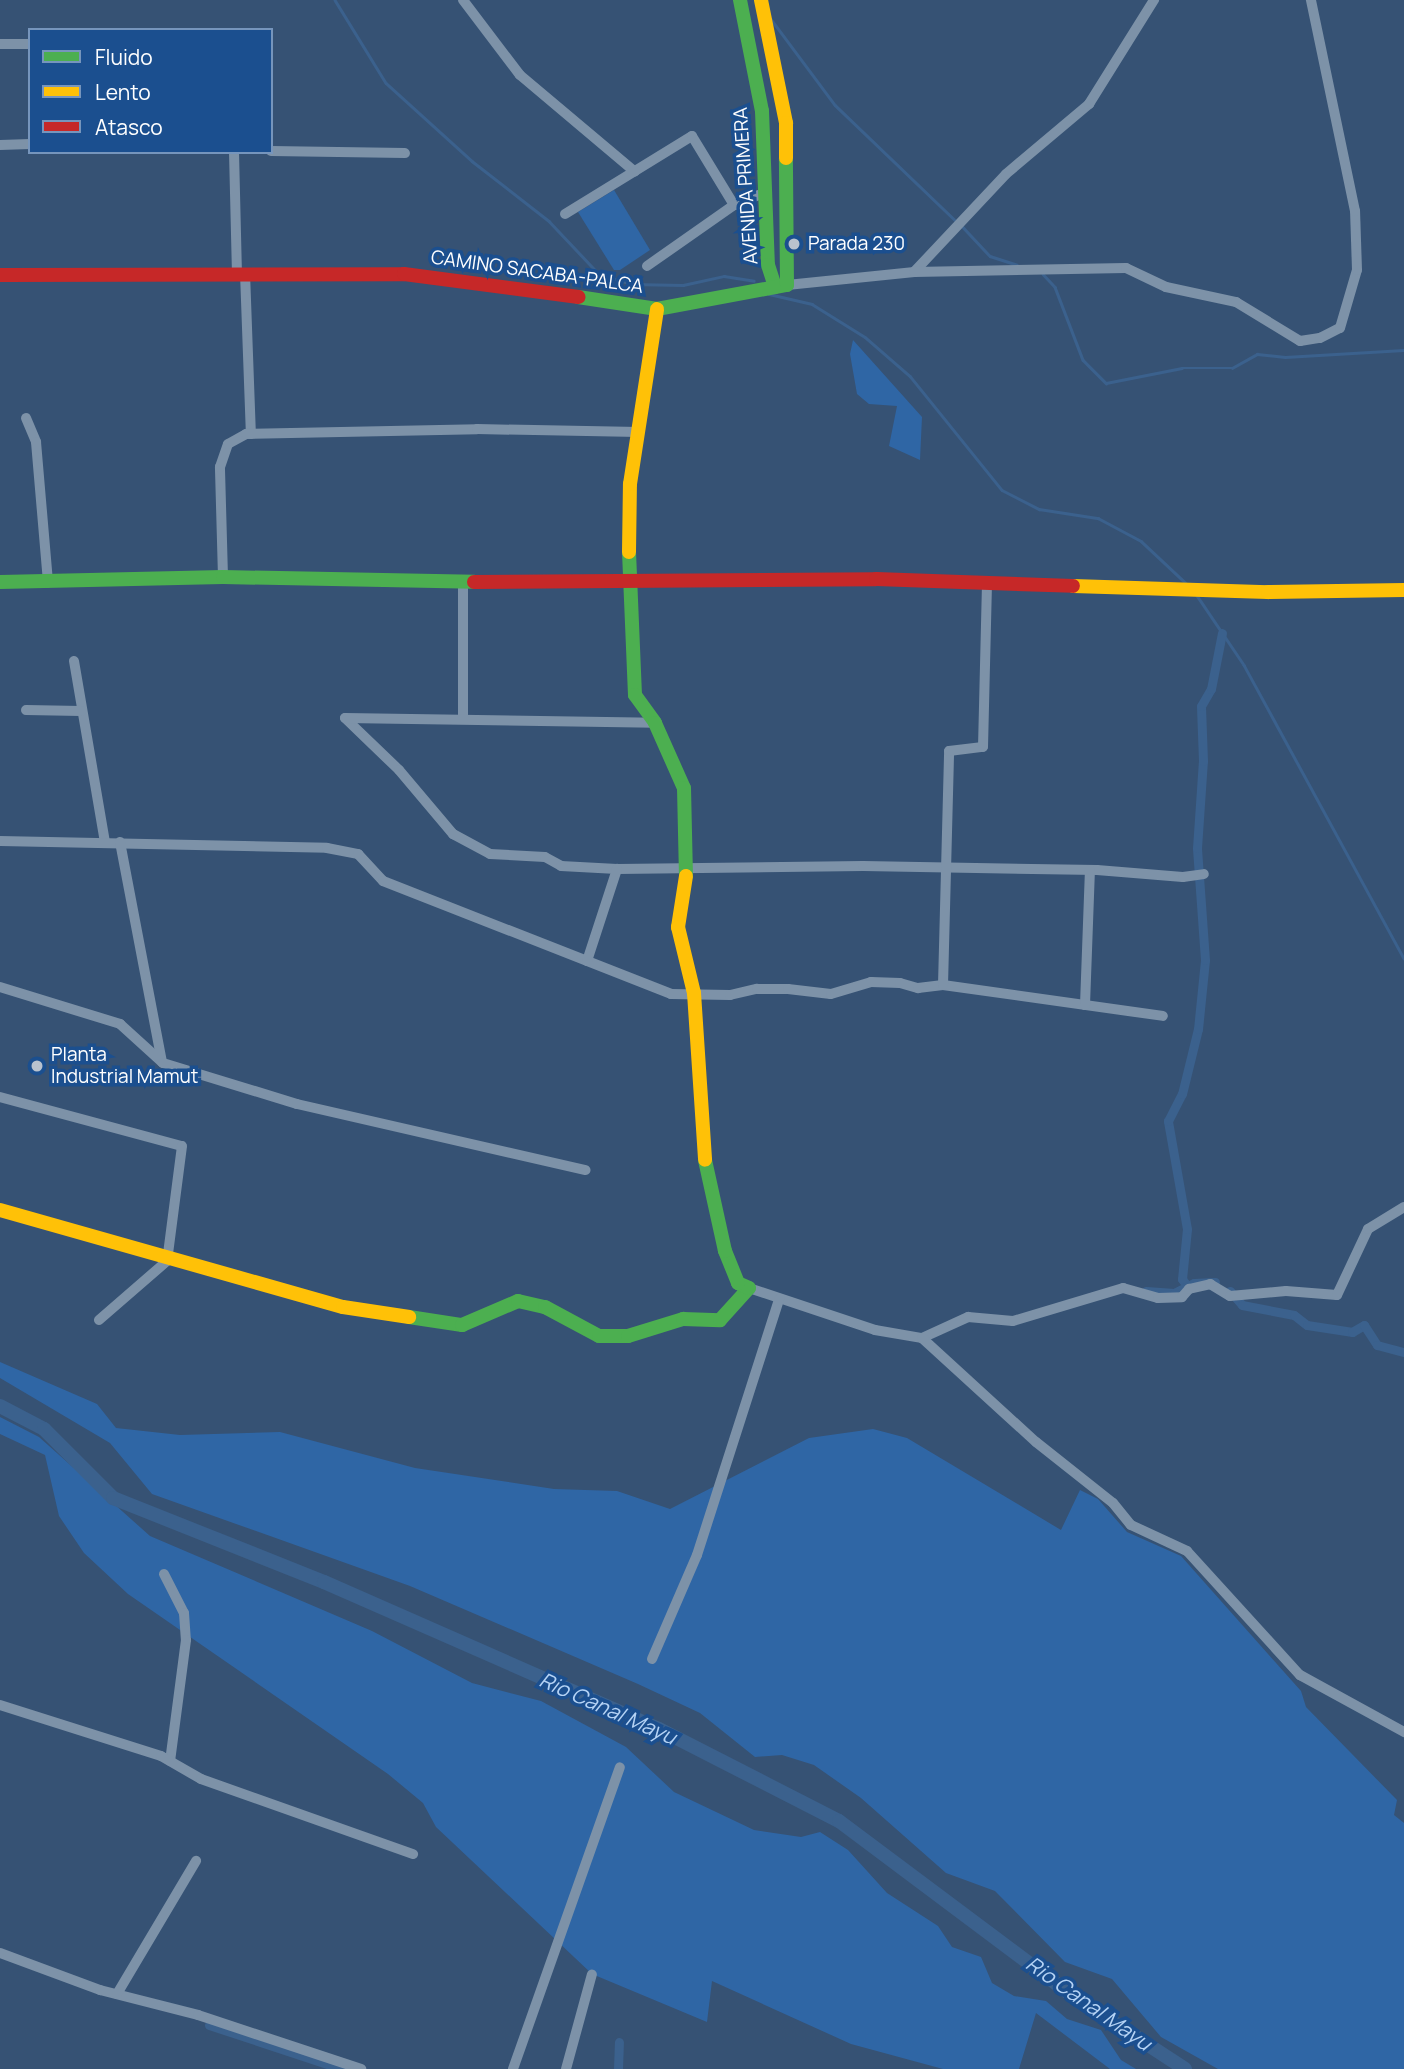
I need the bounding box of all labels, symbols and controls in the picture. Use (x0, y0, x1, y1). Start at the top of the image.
legend (28, 28, 273, 154)
text: Fluido (95, 43, 153, 71)
text: Lento (95, 78, 151, 106)
street label: AVENIDA PRIMERA (729, 107, 763, 265)
text: Atasco (95, 113, 163, 141)
place label: Parada 230 (808, 233, 905, 255)
marker: Parada 230 (786, 236, 802, 252)
street label: CAMINO SACABA-PALCA (429, 246, 645, 298)
place label: Planta Industrial Mamut (51, 1044, 198, 1088)
marker: Planta Industrial Mamut (29, 1058, 45, 1074)
water label: Rio Canal Mayu (536, 1667, 680, 1749)
water label: Rio Canal Mayu (1022, 1951, 1156, 2055)

